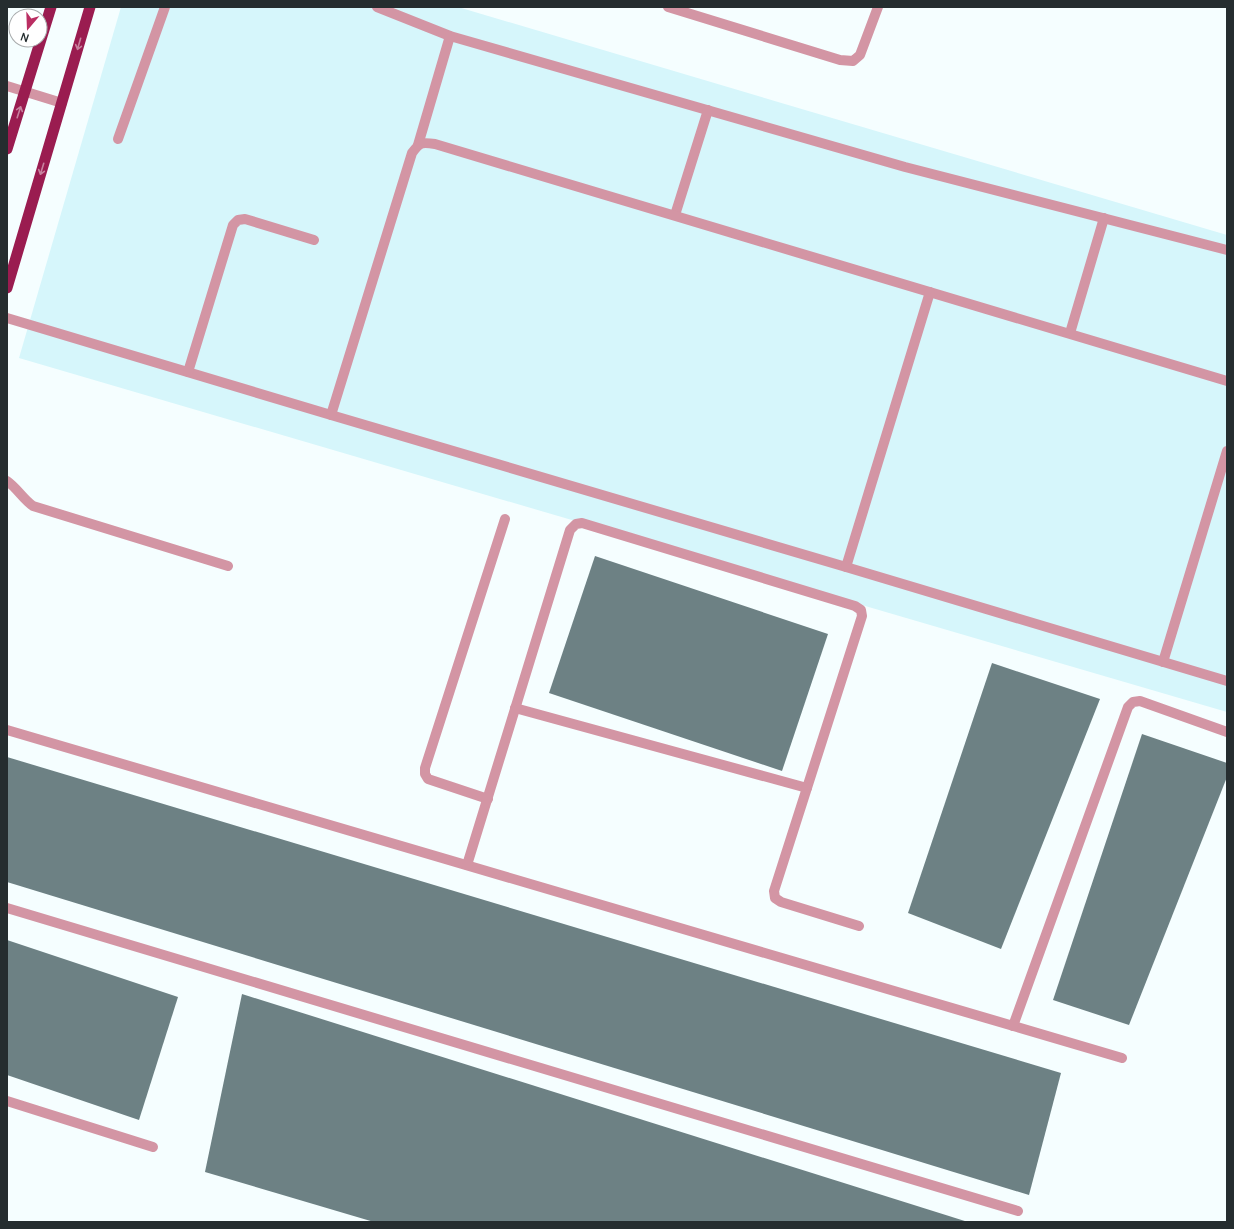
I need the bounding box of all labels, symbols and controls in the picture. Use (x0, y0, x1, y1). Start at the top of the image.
north arrow (8, 8, 48, 48)
text: N (18, 30, 31, 46)
one-way arrow (75, 38, 82, 51)
one-way arrow (16, 106, 23, 119)
one-way arrow (38, 162, 45, 175)

